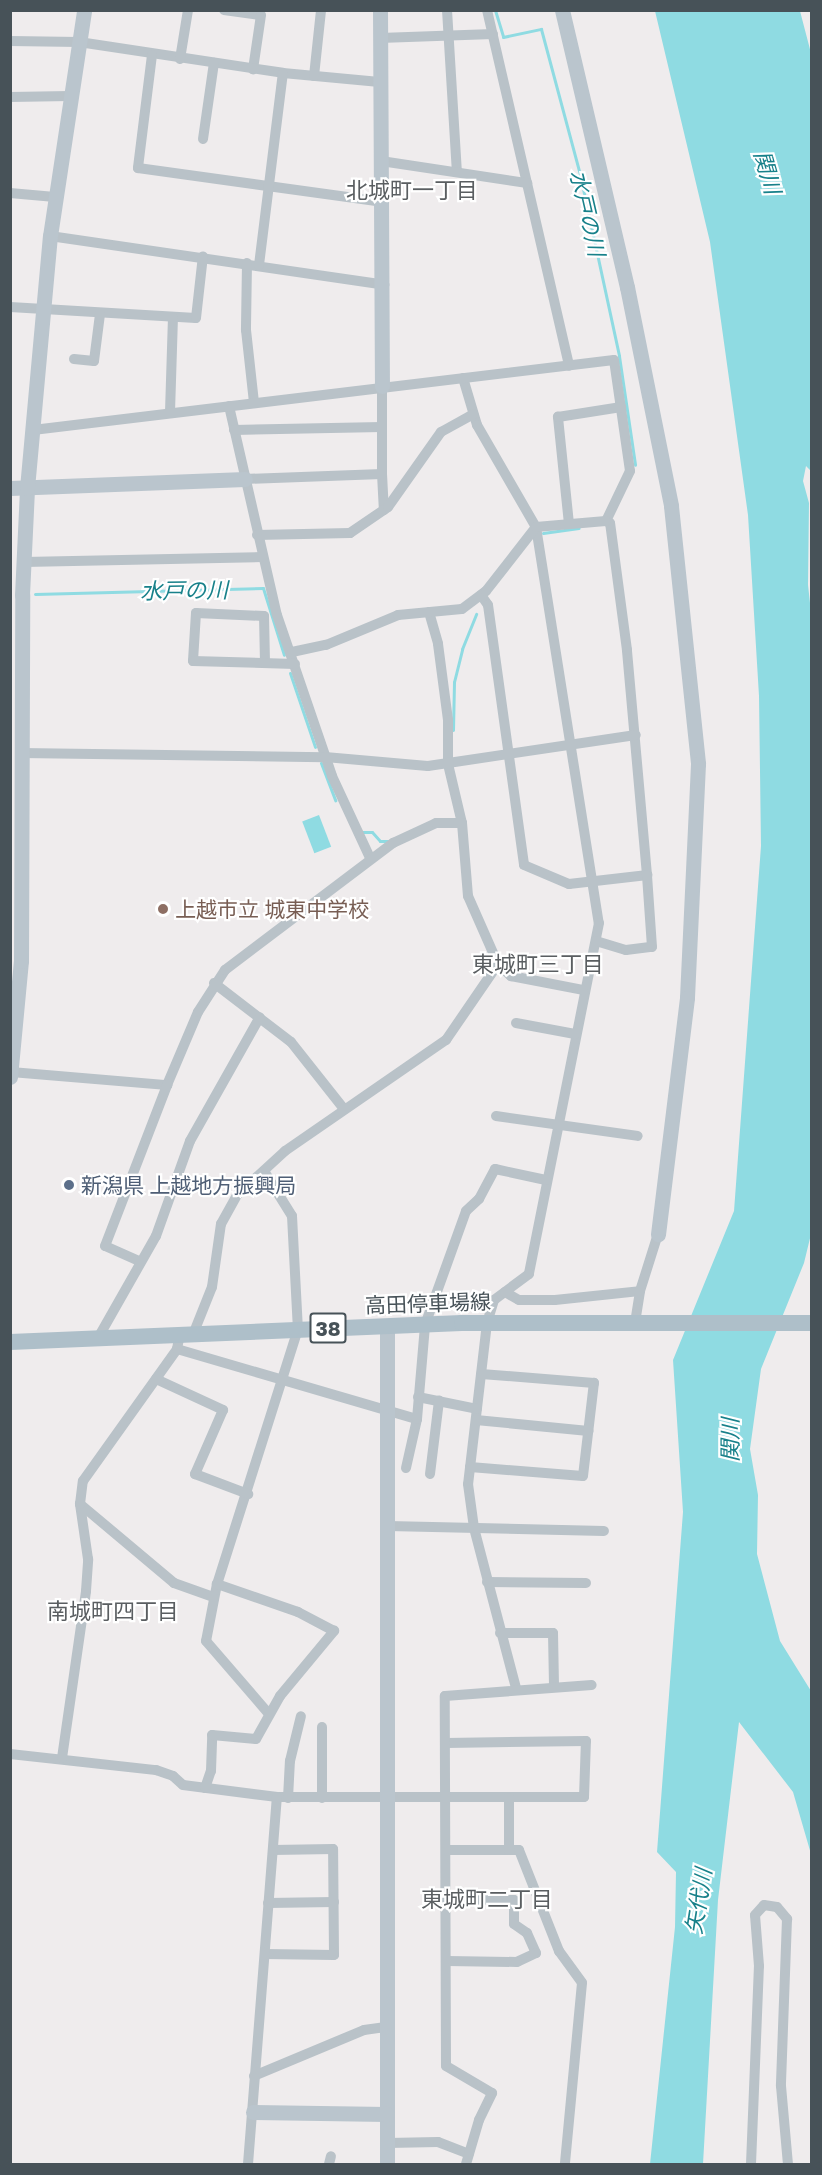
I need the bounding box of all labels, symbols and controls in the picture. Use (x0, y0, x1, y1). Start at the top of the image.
water label: 関川 (749, 147, 787, 197)
water label: 水戸の川 (565, 167, 611, 259)
district label: 北城町一丁目 (346, 177, 478, 203)
water label: 水戸の川 (140, 576, 228, 604)
place label: 上越市立 城東中学校 (175, 896, 369, 922)
marker: 上越市立 城東中学校 (156, 902, 170, 916)
district label: 東城町三丁目 (472, 951, 604, 977)
place label: 新潟県 上越地方振興局 (81, 1172, 296, 1198)
marker: 新潟県 上越地方振興局 (62, 1178, 76, 1192)
street label: 高田停車場線 (365, 1288, 491, 1318)
road number: 38 (308, 1311, 348, 1345)
water label: 関川 (717, 1418, 743, 1462)
district label: 南城町四丁目 (47, 1598, 179, 1624)
water label: 矢代川 (680, 1866, 716, 1936)
district label: 東城町二丁目 (421, 1886, 553, 1912)

